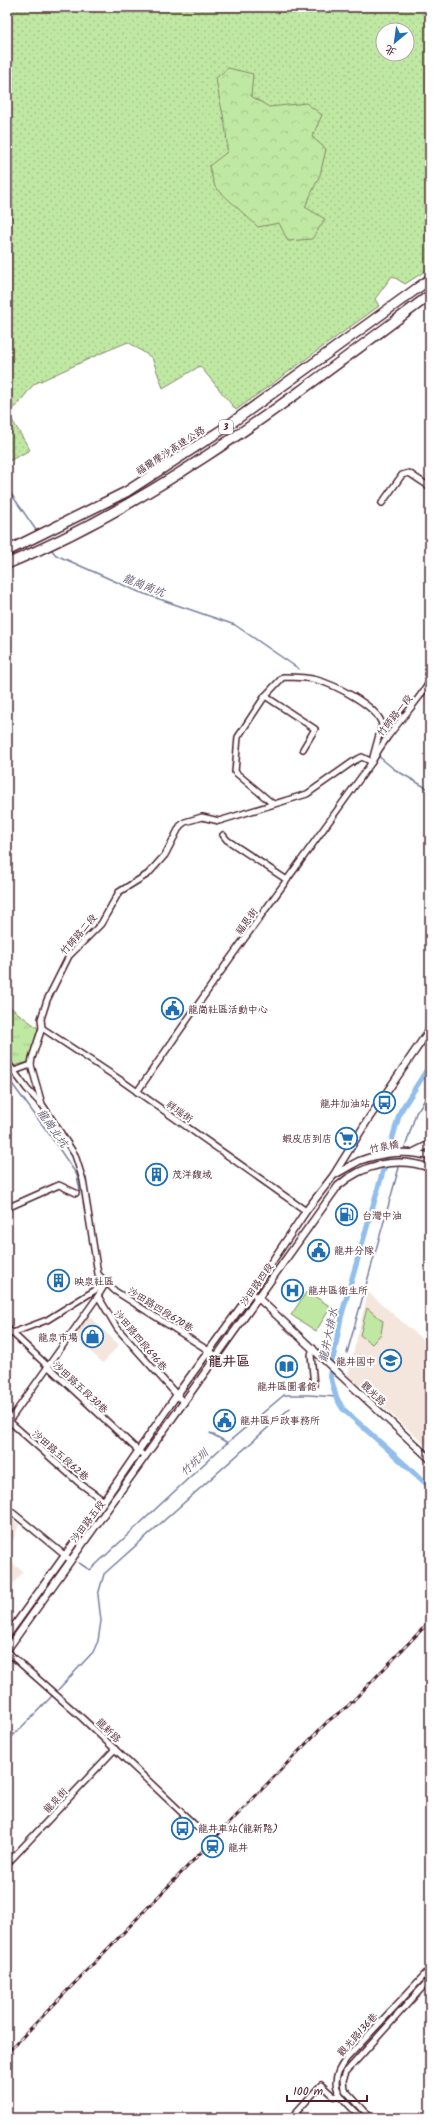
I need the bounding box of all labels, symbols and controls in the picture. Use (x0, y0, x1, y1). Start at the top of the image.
north arrow (375, 22, 415, 62)
text: 北 (381, 39, 400, 60)
road number: 3 (219, 420, 233, 434)
street label: 福爾摩沙高速公路 (133, 422, 208, 479)
water label: 龍崗南坑 (120, 570, 168, 603)
street label: 竹師路一段 (373, 691, 417, 740)
street label: 福恩街 (232, 905, 262, 938)
street label: 竹師路二段 (56, 911, 101, 959)
public building icon: 龍崗社區活動中心 (160, 996, 186, 1022)
place label: 龍崗社區活動中心 (188, 1002, 268, 1018)
bus stop icon: 龍井加油站 (372, 1090, 398, 1116)
place label: 龍井加油站 (320, 1096, 370, 1112)
street label: 祥瑞街 (163, 1097, 196, 1127)
water label: 龍崗北坑 (32, 1105, 73, 1153)
supermarket icon: 蝦皮店到店 (334, 1125, 360, 1151)
place label: 蝦皮店到店 (282, 1131, 332, 1147)
street label: 竹泉橋 (368, 1137, 400, 1157)
building icon: 茂洋馥域 (143, 1161, 169, 1187)
place label: 茂洋馥域 (172, 1167, 212, 1183)
fuel station icon: 台灣中油 (333, 1202, 359, 1228)
place label: 台灣中油 (362, 1208, 402, 1224)
public building icon: 龍井分隊 (305, 1237, 331, 1263)
place label: 龍井分隊 (334, 1243, 374, 1259)
street label: 沙田路四段 (236, 1260, 278, 1310)
building icon: 映泉社區 (46, 1268, 72, 1294)
place label: 映泉社區 (74, 1274, 114, 1290)
hospital icon: 龍井區衛生所 (279, 1277, 305, 1303)
street label: 沙田路四段670巷 (124, 1283, 197, 1337)
place label: 龍井區衛生所 (308, 1283, 368, 1299)
water label: 龍井大排水 (314, 1305, 344, 1364)
street label: 沙田路四段696巷 (110, 1306, 171, 1376)
shop icon: 龍泉市場 (80, 1324, 106, 1350)
place label: 龍泉市場 (38, 1330, 78, 1346)
school or university icon: 龍井國中 (378, 1348, 404, 1374)
district label: 龍井區 (208, 1351, 250, 1373)
library icon: 龍井區圖書館 (274, 1353, 300, 1379)
place label: 龍井國中 (336, 1354, 376, 1370)
street label: 沙田路五段30巷 (49, 1358, 112, 1418)
street label: 觀光路 (357, 1378, 390, 1410)
place label: 龍井區圖書館 (257, 1379, 317, 1395)
public building icon: 龍井區戶政事務所 (211, 1407, 237, 1433)
place label: 龍井區戶政事務所 (240, 1413, 320, 1429)
street label: 沙田路五段62巷 (28, 1426, 93, 1486)
water label: 竹坑圳 (176, 1444, 214, 1481)
street label: 沙田路五段 (66, 1497, 109, 1546)
street label: 龍新路 (92, 1715, 125, 1747)
street label: 龍泉街 (40, 1784, 72, 1817)
bus stop icon: 龍井車站(龍新路) (170, 1815, 196, 1841)
place label: 龍井車站(龍新路) (198, 1821, 278, 1837)
station icon: 龍井 (199, 1834, 225, 1860)
place label: 龍井 (228, 1840, 248, 1856)
street label: 觀光路136巷 (334, 2008, 383, 2060)
scale bar (287, 2077, 367, 2103)
text: 100 m (293, 2082, 324, 2101)

